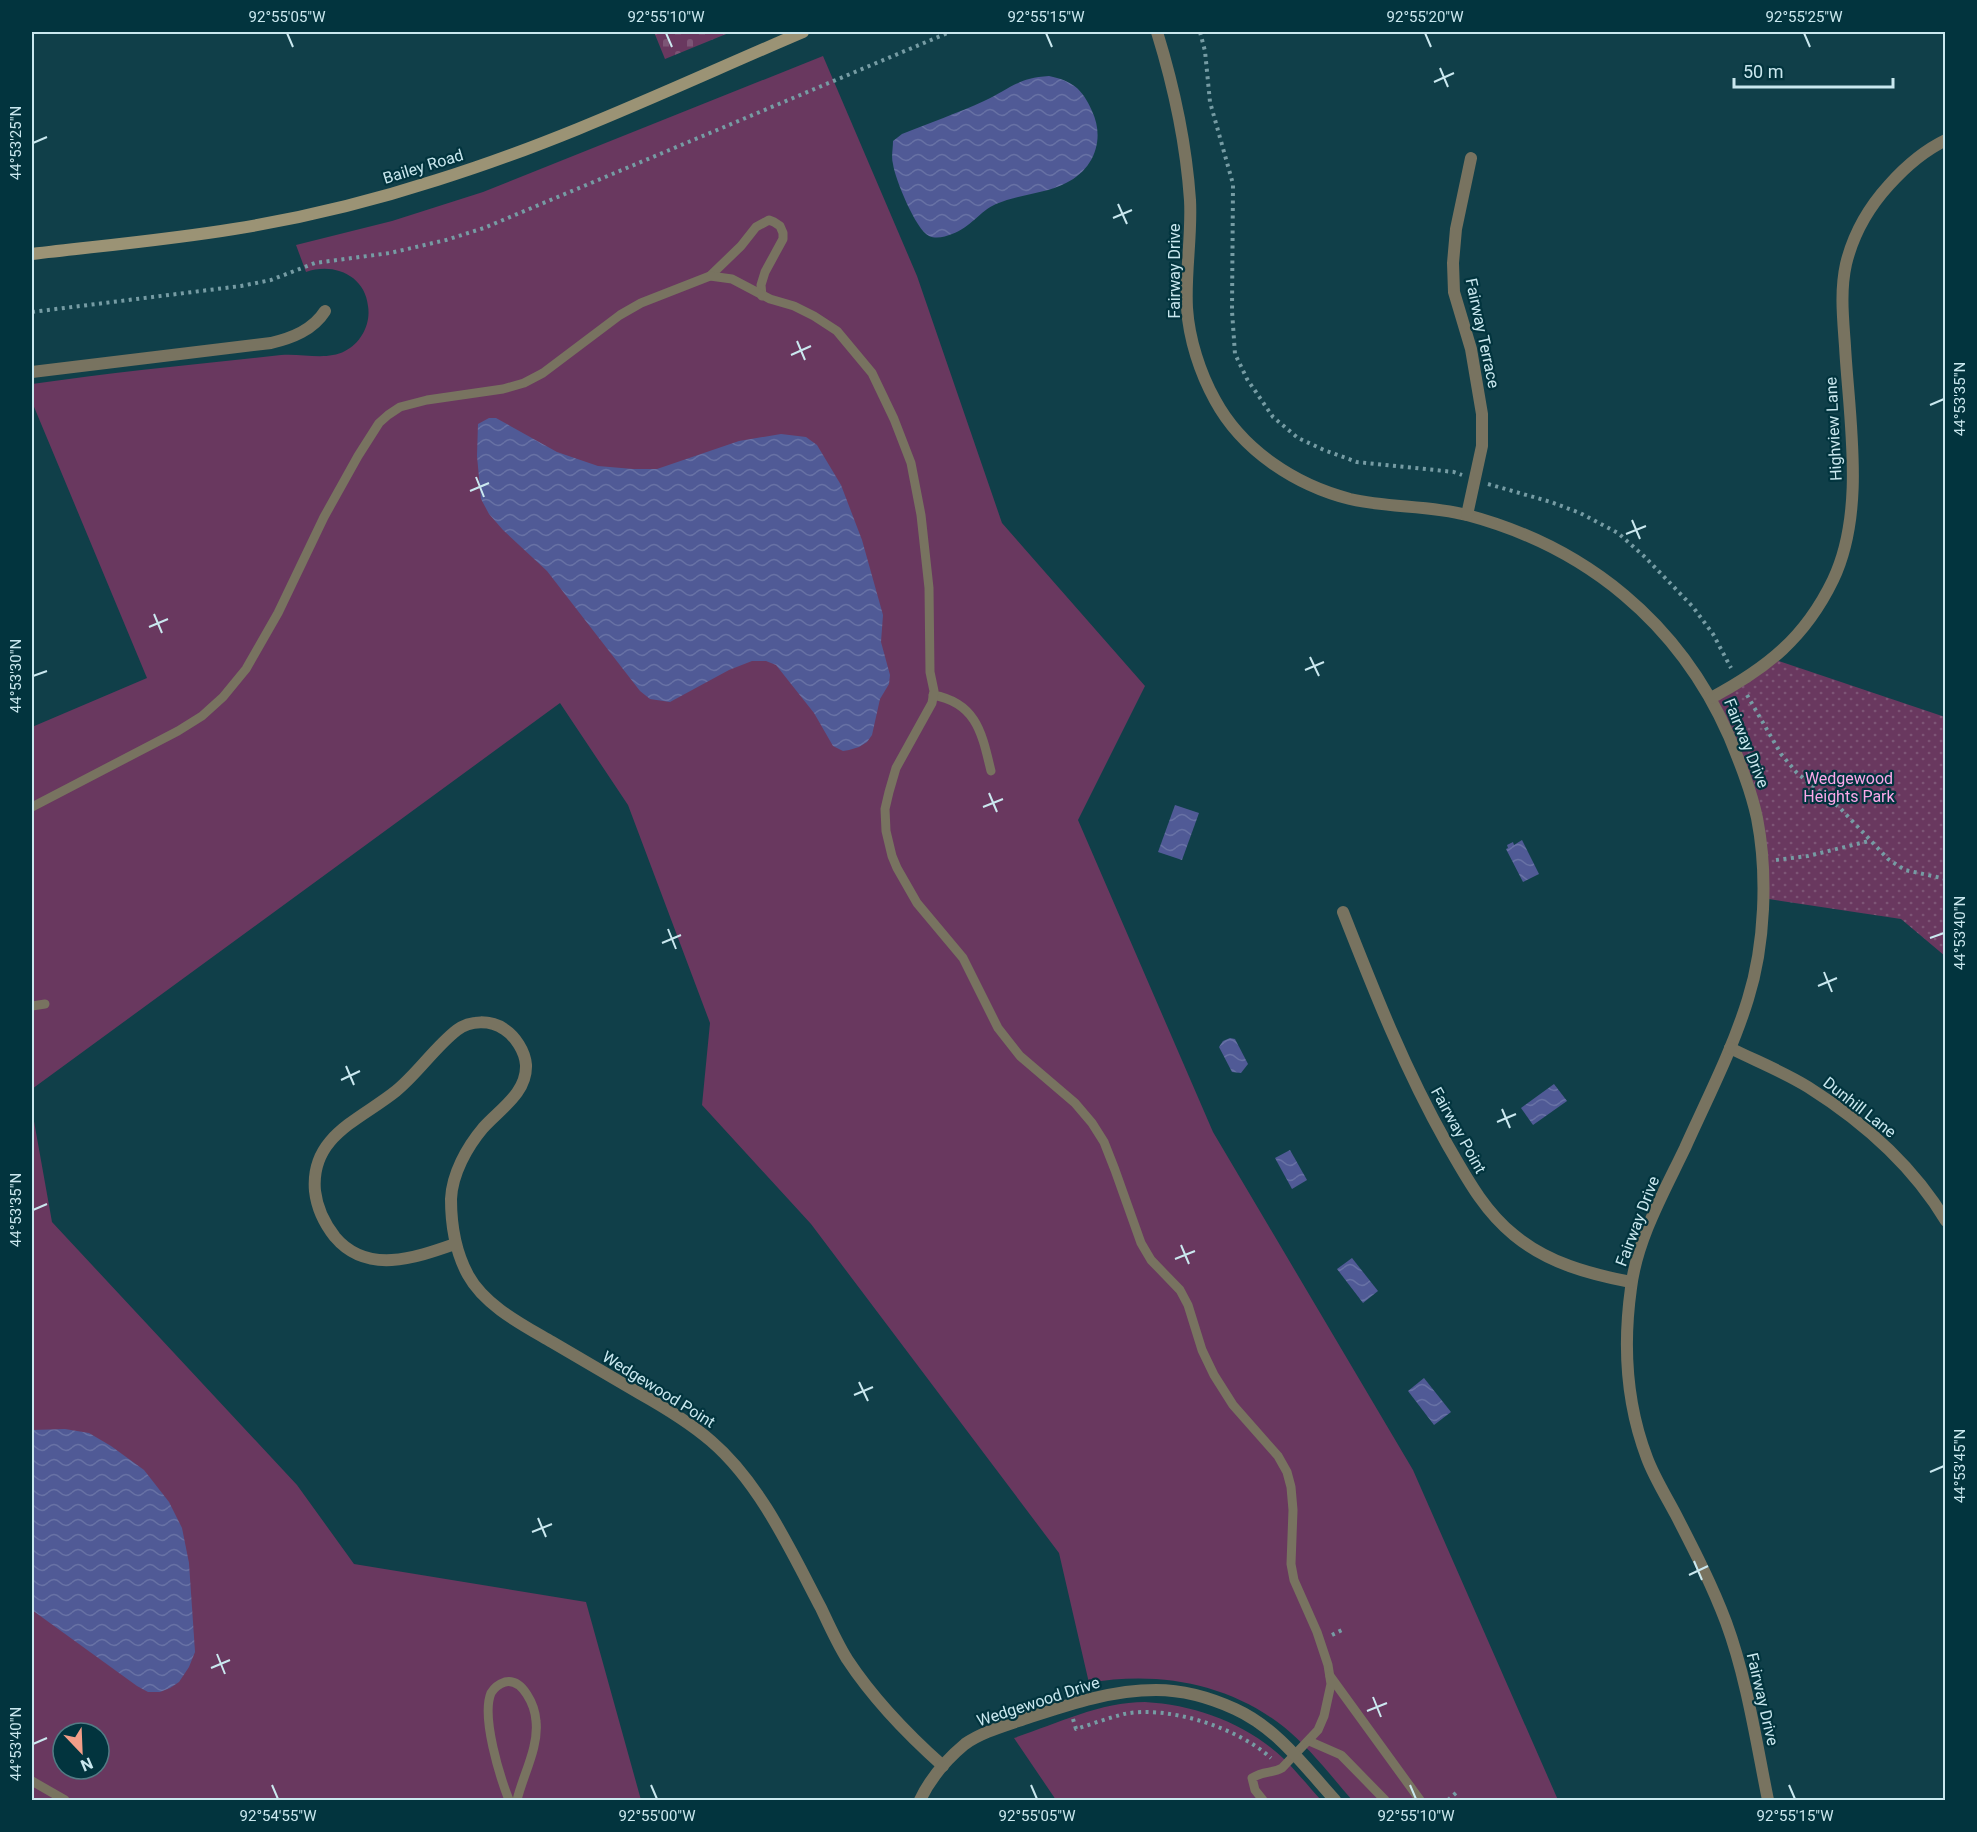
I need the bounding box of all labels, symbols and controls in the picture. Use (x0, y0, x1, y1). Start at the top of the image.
text: 92°55'05"W (249, 8, 325, 26)
text: 92°55'10"W (628, 8, 704, 26)
text: 92°55'15"W (1008, 8, 1084, 26)
text: 92°55'20"W (1387, 8, 1463, 26)
text: 92°55'25"W (1766, 8, 1842, 26)
scale bar (1734, 51, 1893, 89)
text: 50 m (1743, 61, 1783, 82)
text: 44°53'25"N (7, 106, 25, 180)
street label: Bailey Road (381, 145, 466, 188)
street label: Fairway Drive (1165, 224, 1184, 318)
street label: Fairway Terrace (1462, 276, 1503, 390)
text: 44°53'35"N (1951, 362, 1969, 436)
street label: Highview Lane (1821, 377, 1846, 481)
text: 44°53'30"N (7, 639, 25, 713)
street label: Fairway Drive (1720, 696, 1773, 791)
park label: Wedgewood Heights Park (1803, 769, 1896, 806)
text: 44°53'40"N (1951, 896, 1969, 970)
street label: Dunhill Lane (1819, 1073, 1900, 1142)
street label: Fairway Point (1427, 1084, 1490, 1177)
text: 44°53'35"N (7, 1173, 25, 1247)
street label: Fairway Drive (1612, 1174, 1663, 1269)
street label: Wedgewood Point (599, 1347, 719, 1432)
text: 44°53'45"N (1951, 1429, 1969, 1503)
street label: Fairway Drive (1743, 1651, 1782, 1747)
street label: Wedgewood Drive (974, 1673, 1102, 1730)
text: 44°53'40"N (7, 1707, 25, 1781)
north arrow (51, 1721, 111, 1781)
text: N (78, 1753, 96, 1775)
text: 92°54'55"W (240, 1807, 316, 1825)
text: 92°55'00"W (619, 1807, 695, 1825)
text: 92°55'05"W (999, 1807, 1075, 1825)
text: 92°55'10"W (1378, 1807, 1454, 1825)
text: 92°55'15"W (1757, 1807, 1833, 1825)

